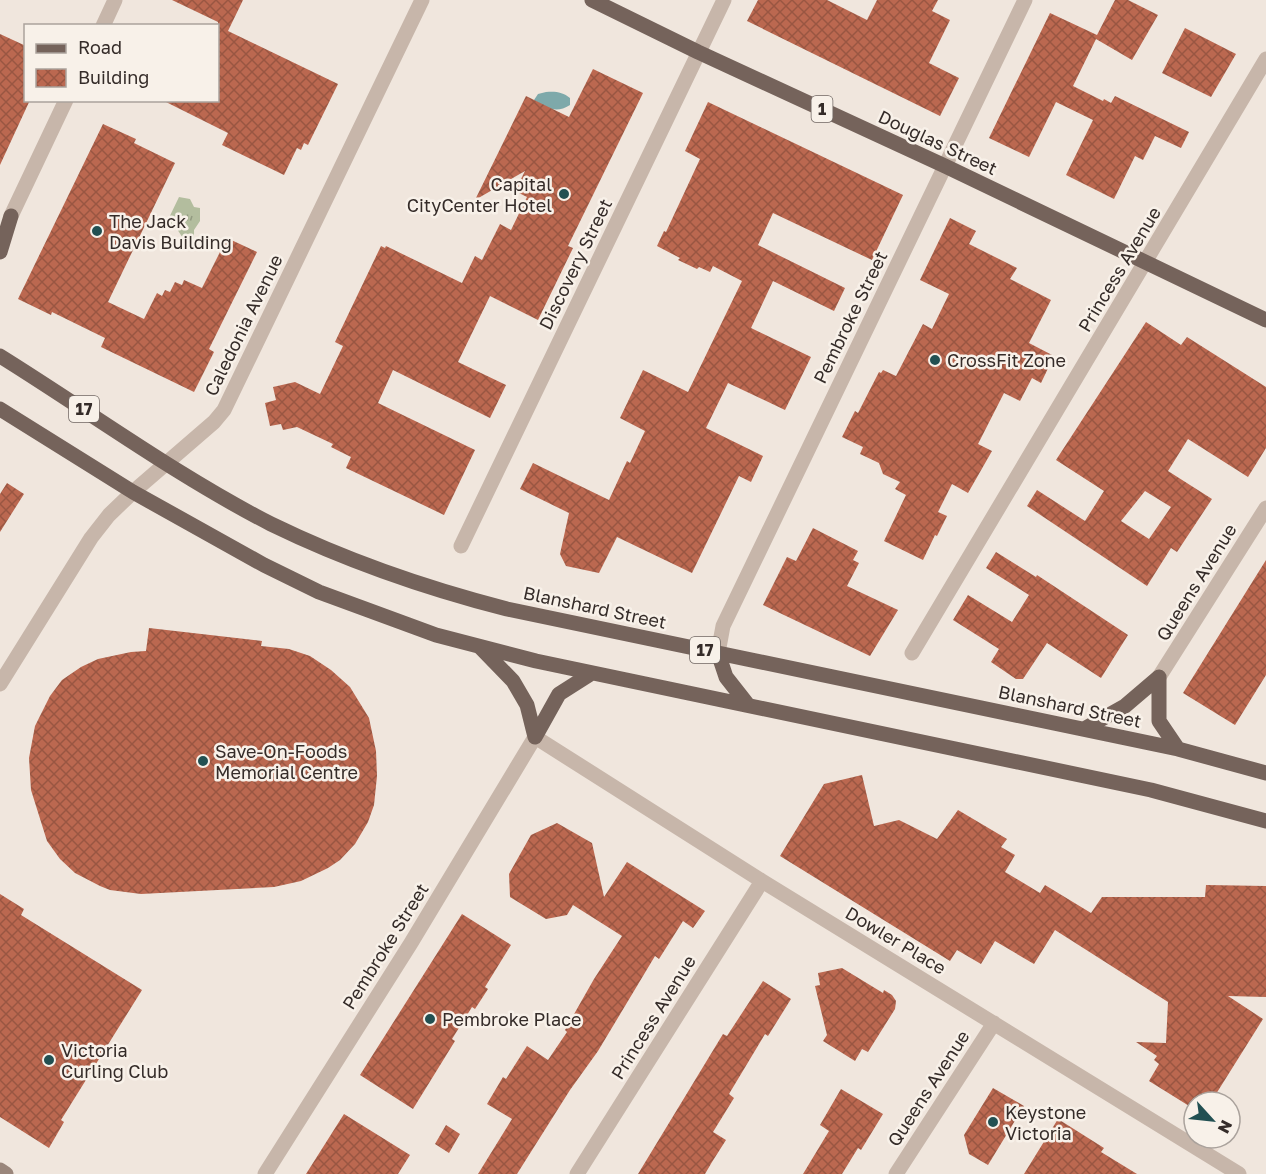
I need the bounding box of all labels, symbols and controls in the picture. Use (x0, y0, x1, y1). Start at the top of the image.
legend (24, 24, 219, 102)
text: Road (78, 36, 122, 58)
text: Building (78, 66, 149, 88)
road number: 1 (812, 96, 832, 122)
street label: Douglas Street (875, 105, 1001, 179)
place label: Capital CityCenter Hotel (407, 173, 552, 216)
marker: Capital CityCenter Hotel (557, 187, 571, 201)
street label: Discovery Street (534, 195, 616, 333)
street label: Princess Avenue (1073, 202, 1165, 336)
place label: The Jack Davis Building (109, 210, 232, 253)
marker: The Jack Davis Building (90, 224, 104, 238)
street label: Pembroke Street (808, 247, 892, 387)
street label: Caledonia Avenue (199, 251, 287, 399)
place label: CrossFit Zone (947, 349, 1066, 371)
marker: CrossFit Zone (928, 353, 942, 367)
road number: 17 (69, 396, 99, 422)
street label: Queens Avenue (1151, 519, 1241, 645)
street label: Blanshard Street (522, 581, 668, 633)
road number: 17 (690, 637, 720, 663)
street label: Blanshard Street (997, 680, 1143, 732)
place label: Save-On-Foods Memorial Centre (215, 740, 358, 783)
marker: Save-On-Foods Memorial Centre (196, 754, 210, 768)
street label: Pembroke Street (337, 879, 433, 1013)
street label: Dowler Place (842, 901, 950, 979)
street label: Princess Avenue (606, 951, 700, 1083)
place label: Pembroke Place (442, 1008, 581, 1030)
marker: Pembroke Place (423, 1012, 437, 1026)
street label: Queens Avenue (882, 1026, 974, 1150)
place label: Victoria Curling Club (61, 1039, 168, 1082)
marker: Victoria Curling Club (42, 1053, 56, 1067)
north arrow (1182, 1090, 1242, 1150)
place label: Keystone Victoria (1005, 1101, 1086, 1144)
marker: Keystone Victoria (986, 1115, 1000, 1129)
text: N (1214, 1117, 1237, 1137)

